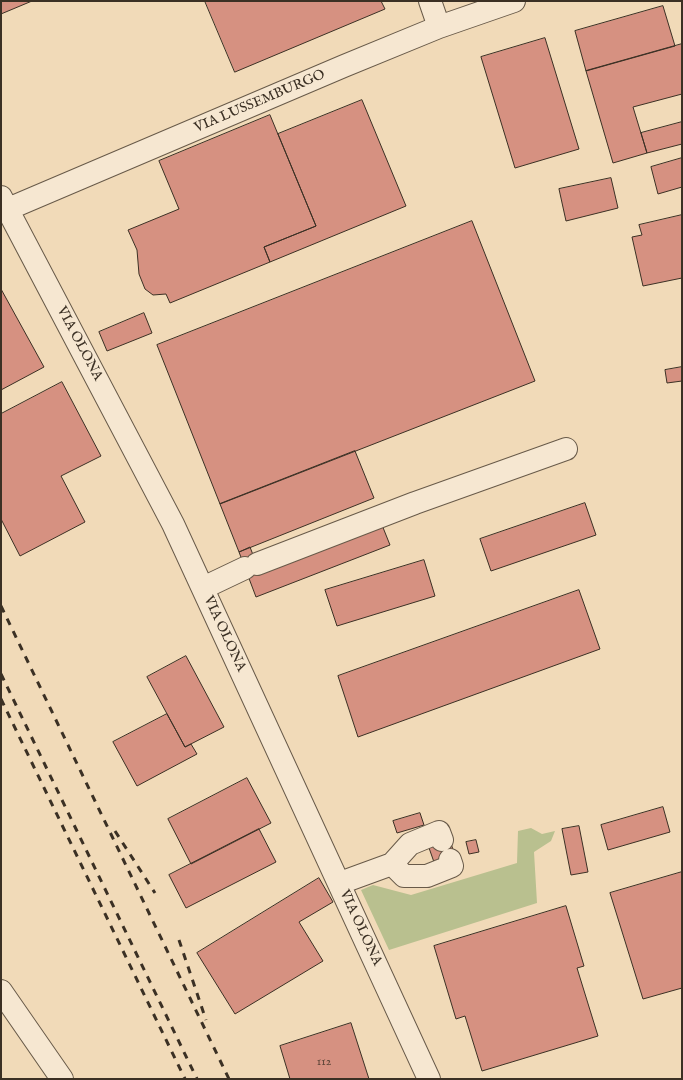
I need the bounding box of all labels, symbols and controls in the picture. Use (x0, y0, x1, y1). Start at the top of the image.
street label: VIA LUSSEMBURGO (192, 67, 328, 137)
street label: VIA OLONA (52, 304, 106, 384)
street label: VIA OLONA (199, 593, 249, 675)
street label: VIA OLONA (335, 887, 385, 969)
house number: 112 (317, 1056, 331, 1070)

